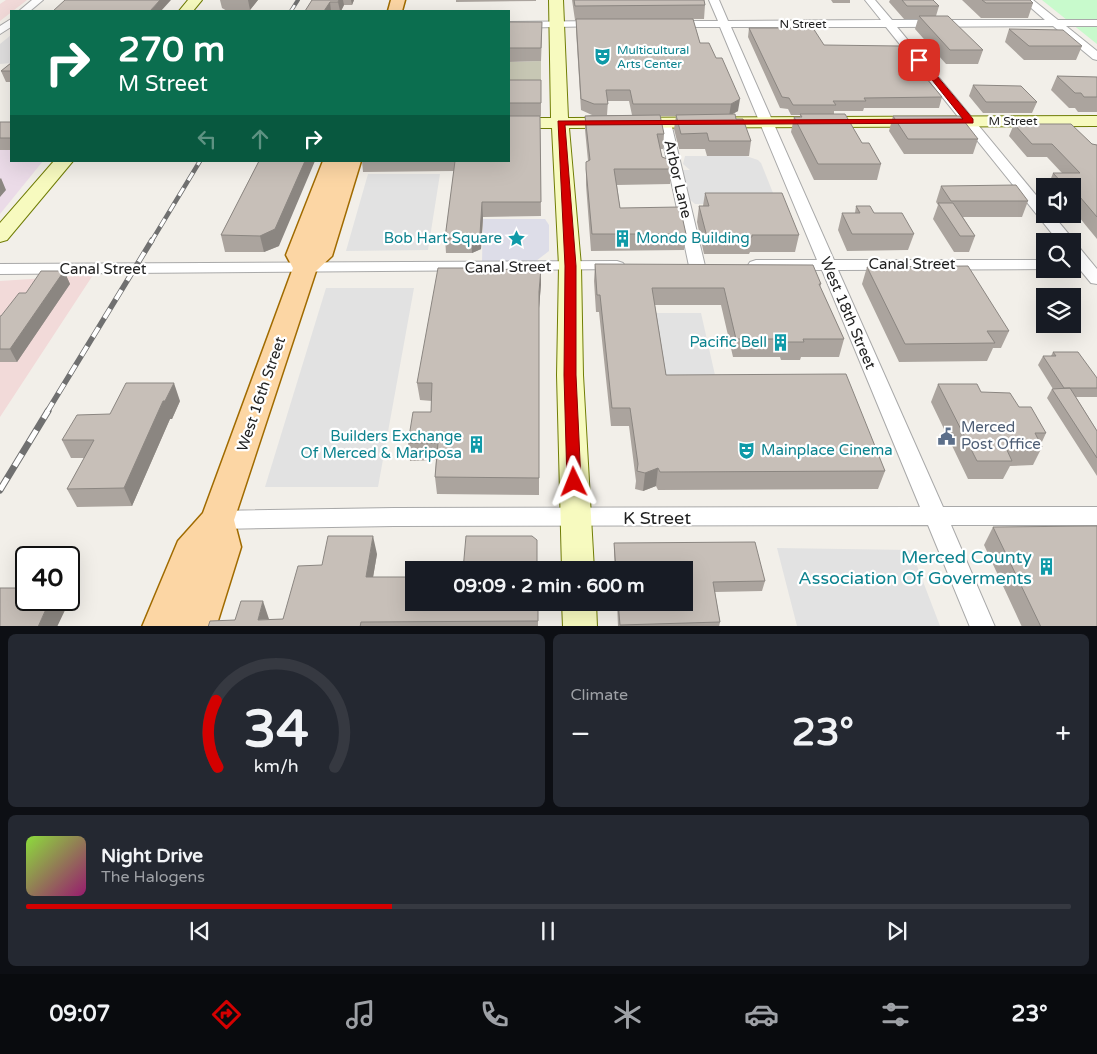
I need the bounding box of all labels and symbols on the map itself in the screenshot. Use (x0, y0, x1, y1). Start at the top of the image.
street label: N Street (779, 17, 827, 31)
pin (898, 39, 940, 81)
place label: Multicultural Arts Center (617, 43, 689, 71)
theatre icon: Multicultural Arts Center (593, 47, 613, 67)
street label: M Street (988, 114, 1038, 128)
street label: Arbor Lane (660, 138, 696, 220)
place icon: Bob Hart Square (506, 228, 526, 248)
building icon: Mondo Building (612, 228, 632, 248)
place label: Bob Hart Square (384, 229, 502, 247)
place label: Mondo Building (636, 229, 750, 247)
street label: West 18th Street (816, 254, 880, 372)
street label: Canal Street (869, 255, 956, 273)
street label: Canal Street (464, 257, 552, 277)
street label: Canal Street (60, 260, 147, 278)
building icon: Pacific Bell (771, 332, 791, 352)
place label: Pacific Bell (689, 333, 767, 351)
street label: West 16th Street (233, 334, 289, 454)
place label: Merced Post Office (961, 418, 1041, 453)
public building icon: Merced Post Office (937, 426, 957, 446)
place label: Builders Exchange Of Merced & Mariposa (301, 427, 462, 462)
building icon: Builders Exchange Of Merced & Mariposa (466, 435, 486, 455)
theatre icon: Mainplace Cinema (737, 440, 757, 460)
place label: Mainplace Cinema (761, 441, 893, 459)
position arrow (547, 455, 599, 507)
street label: K Street (623, 507, 691, 529)
speed limit sign: 40 (15, 546, 80, 611)
place label: Merced County Association Of Goverments (798, 546, 1032, 589)
building icon: Merced County Association Of Goverments (1036, 557, 1056, 577)

